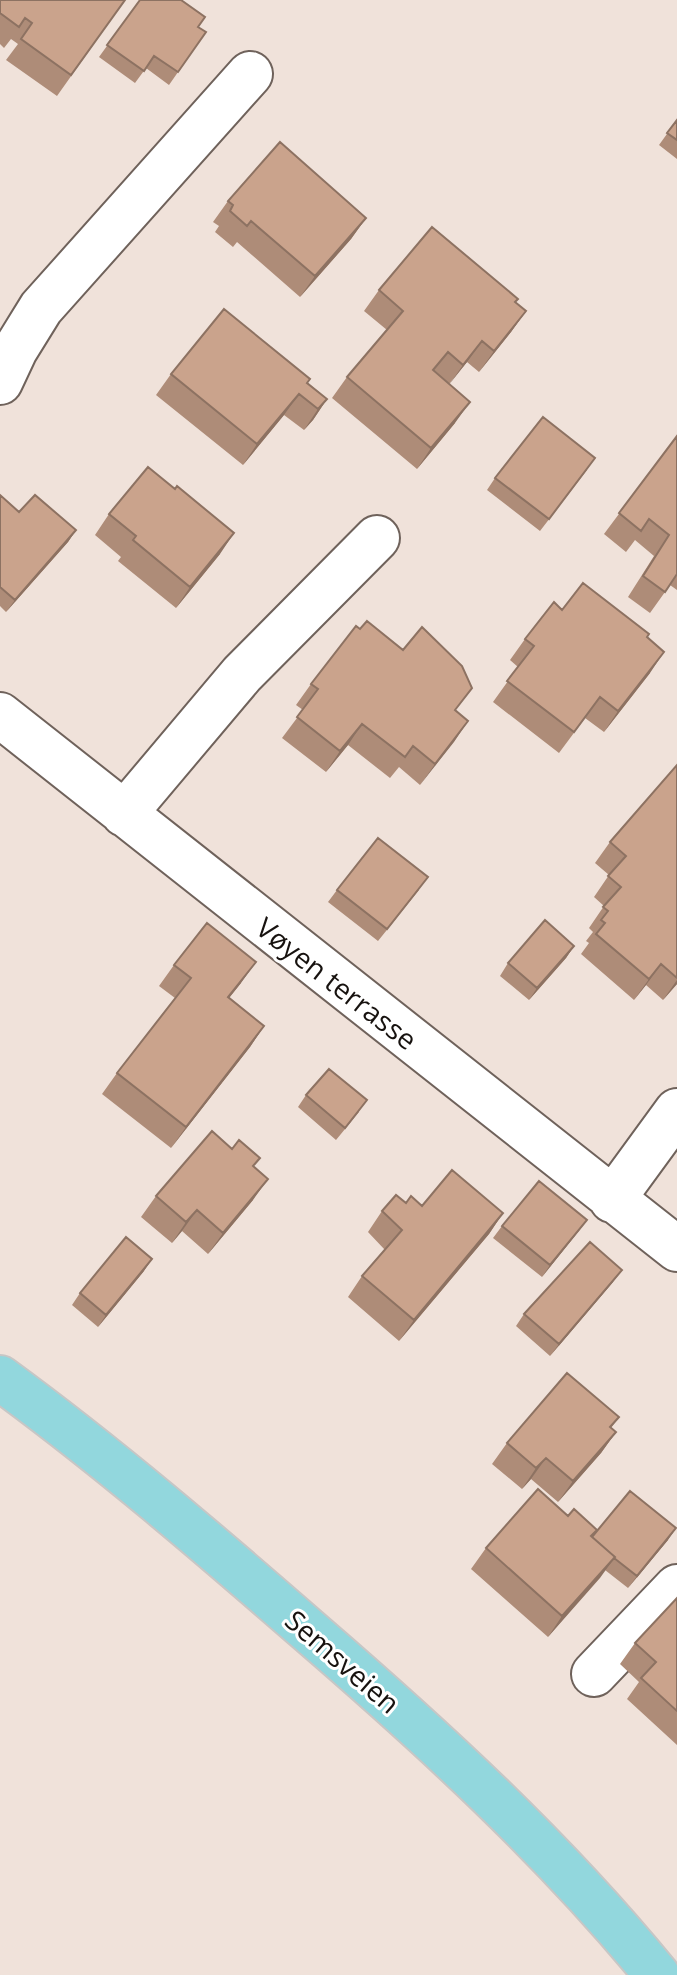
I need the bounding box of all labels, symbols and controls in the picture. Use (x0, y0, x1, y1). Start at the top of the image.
street label: Vøyen terrasse (249, 908, 425, 1058)
street label: Semsveien (278, 1601, 408, 1721)

